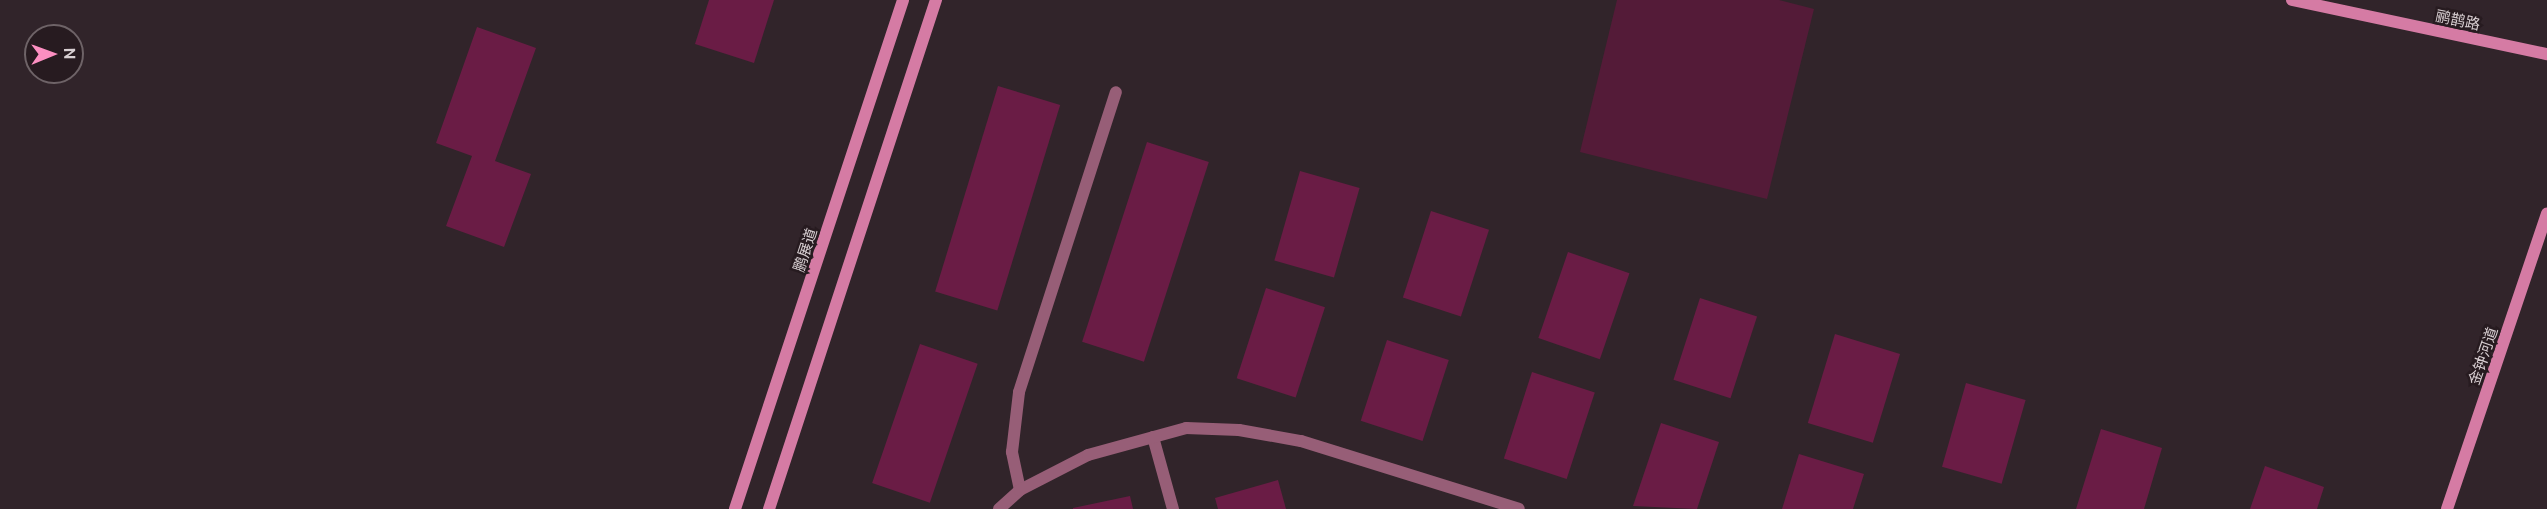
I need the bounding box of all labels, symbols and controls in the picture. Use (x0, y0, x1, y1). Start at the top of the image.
street label: 鹂鹊路 (2434, 7, 2482, 33)
north arrow (24, 24, 84, 84)
text: N (61, 48, 79, 60)
street label: 鹏展道 (789, 226, 821, 274)
street label: 金钟河道 (2465, 325, 2501, 387)

